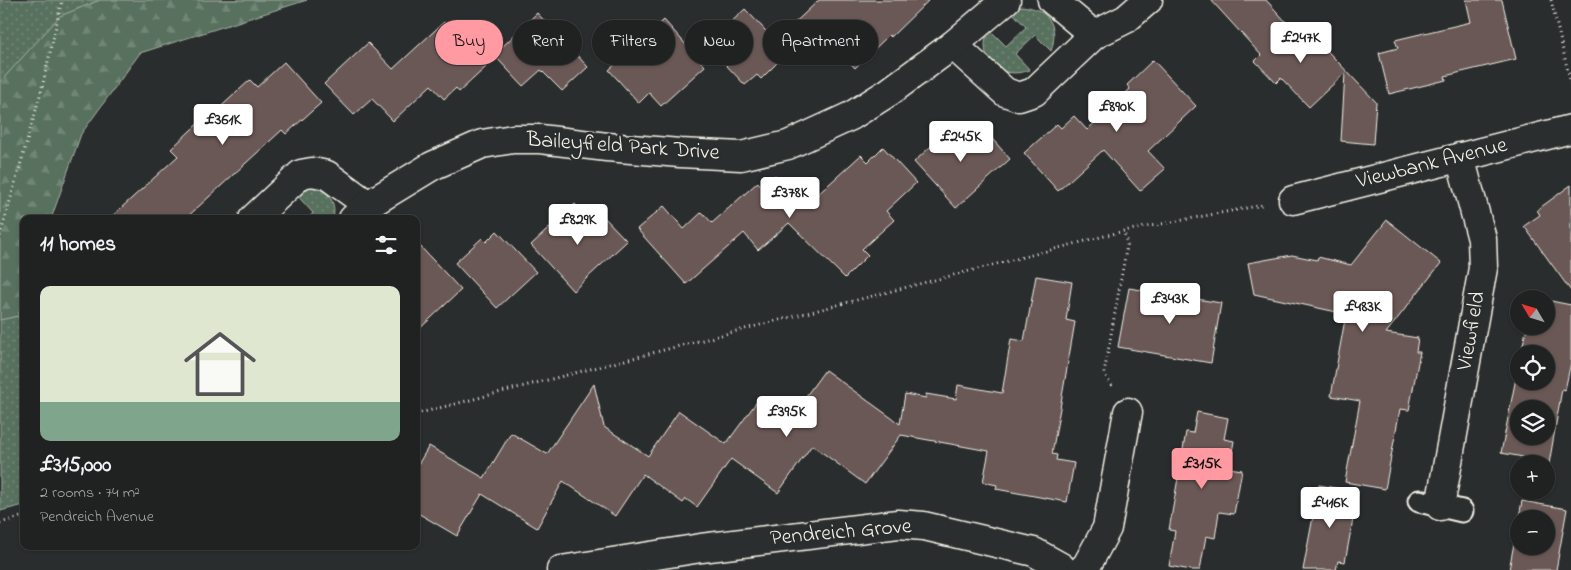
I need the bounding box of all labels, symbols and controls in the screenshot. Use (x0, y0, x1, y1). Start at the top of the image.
chip: Buy (435, 20, 503, 65)
chip: Rent (513, 20, 582, 65)
chip: Filters (592, 20, 675, 65)
chip: New (685, 20, 753, 65)
chip: Apartment (763, 20, 878, 65)
pin: £247K (1266, 22, 1336, 64)
text: £247K (1282, 26, 1321, 50)
pin: £890K (1082, 90, 1152, 133)
text: £890K (1099, 95, 1135, 119)
pin: £361K (188, 104, 258, 146)
text: £361K (205, 108, 241, 132)
pin: £245K (926, 120, 996, 163)
street label: Baileyfield Park Drive (524, 124, 721, 171)
text: £245K (940, 125, 982, 149)
street label: Viewbank Avenue (1352, 130, 1511, 198)
pin: £378K (755, 176, 825, 219)
text: £378K (771, 181, 809, 205)
pin: £829K (543, 204, 613, 246)
text: £829K (560, 208, 596, 232)
text: 11 homes (40, 230, 116, 260)
icon: filters (372, 231, 400, 259)
pin: £343K (1135, 282, 1205, 325)
text: £343K (1151, 287, 1189, 311)
street label: Viewfield (1449, 289, 1495, 374)
pin: £483K (1328, 290, 1398, 333)
north arrow (1510, 290, 1555, 335)
map controls (1510, 290, 1555, 555)
text: £483K (1344, 295, 1382, 319)
icon: home (175, 319, 265, 409)
button: locate (1510, 345, 1555, 390)
pin: £395K (752, 396, 822, 438)
text: £395K (768, 400, 806, 424)
button: layers (1510, 400, 1555, 445)
pin: £315K (1167, 448, 1237, 490)
text: £315,000 (40, 451, 111, 481)
text: £315K (1183, 452, 1221, 476)
button: + (1510, 455, 1555, 500)
text: 2 rooms · 74 m² (40, 481, 140, 505)
pin: £416K (1295, 486, 1365, 529)
text: £416K (1312, 491, 1348, 515)
text: Pendreich Avenue (40, 505, 154, 529)
button: − (1510, 510, 1555, 555)
street label: Pendreich Grove (769, 511, 913, 555)

